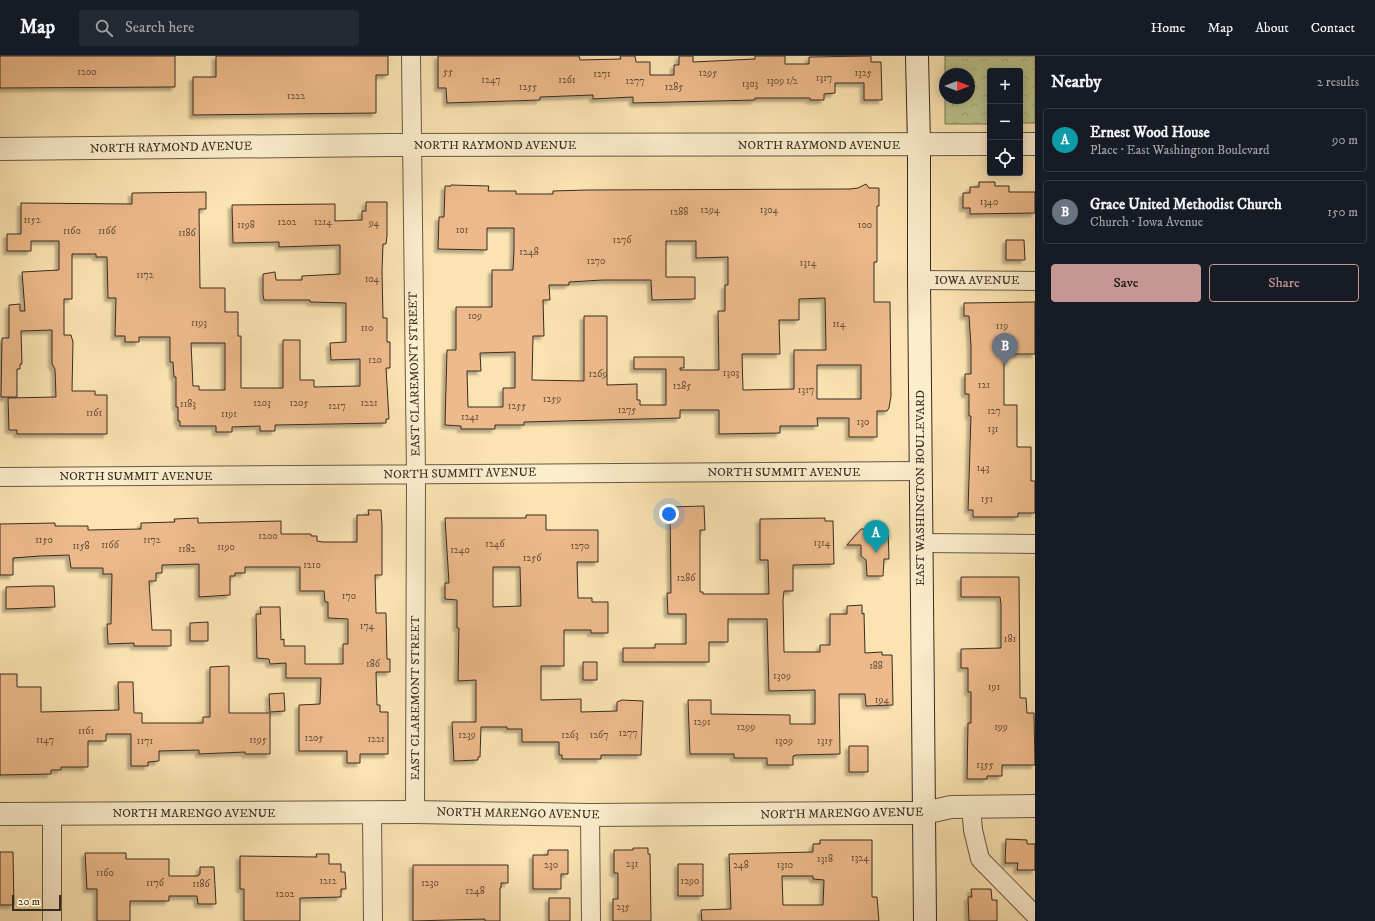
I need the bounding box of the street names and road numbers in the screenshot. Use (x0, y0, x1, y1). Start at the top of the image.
street label: NORTH RAYMOND AVENUE (414, 138, 577, 153)
street label: NORTH RAYMOND AVENUE (738, 138, 901, 153)
street label: NORTH RAYMOND AVENUE (90, 139, 253, 156)
street label: IOWA AVENUE (934, 273, 1020, 288)
street label: EAST CLAREMONT STREET (406, 291, 423, 457)
street label: EAST WASHINGTON BOULEVARD (913, 390, 928, 586)
street label: NORTH SUMMIT AVENUE (383, 465, 537, 482)
street label: NORTH SUMMIT AVENUE (708, 465, 861, 480)
street label: NORTH SUMMIT AVENUE (60, 469, 213, 484)
street label: EAST CLAREMONT STREET (408, 615, 423, 781)
street label: NORTH MARENGO AVENUE (436, 805, 600, 822)
street label: NORTH MARENGO AVENUE (760, 805, 924, 822)
street label: NORTH MARENGO AVENUE (112, 806, 276, 821)

